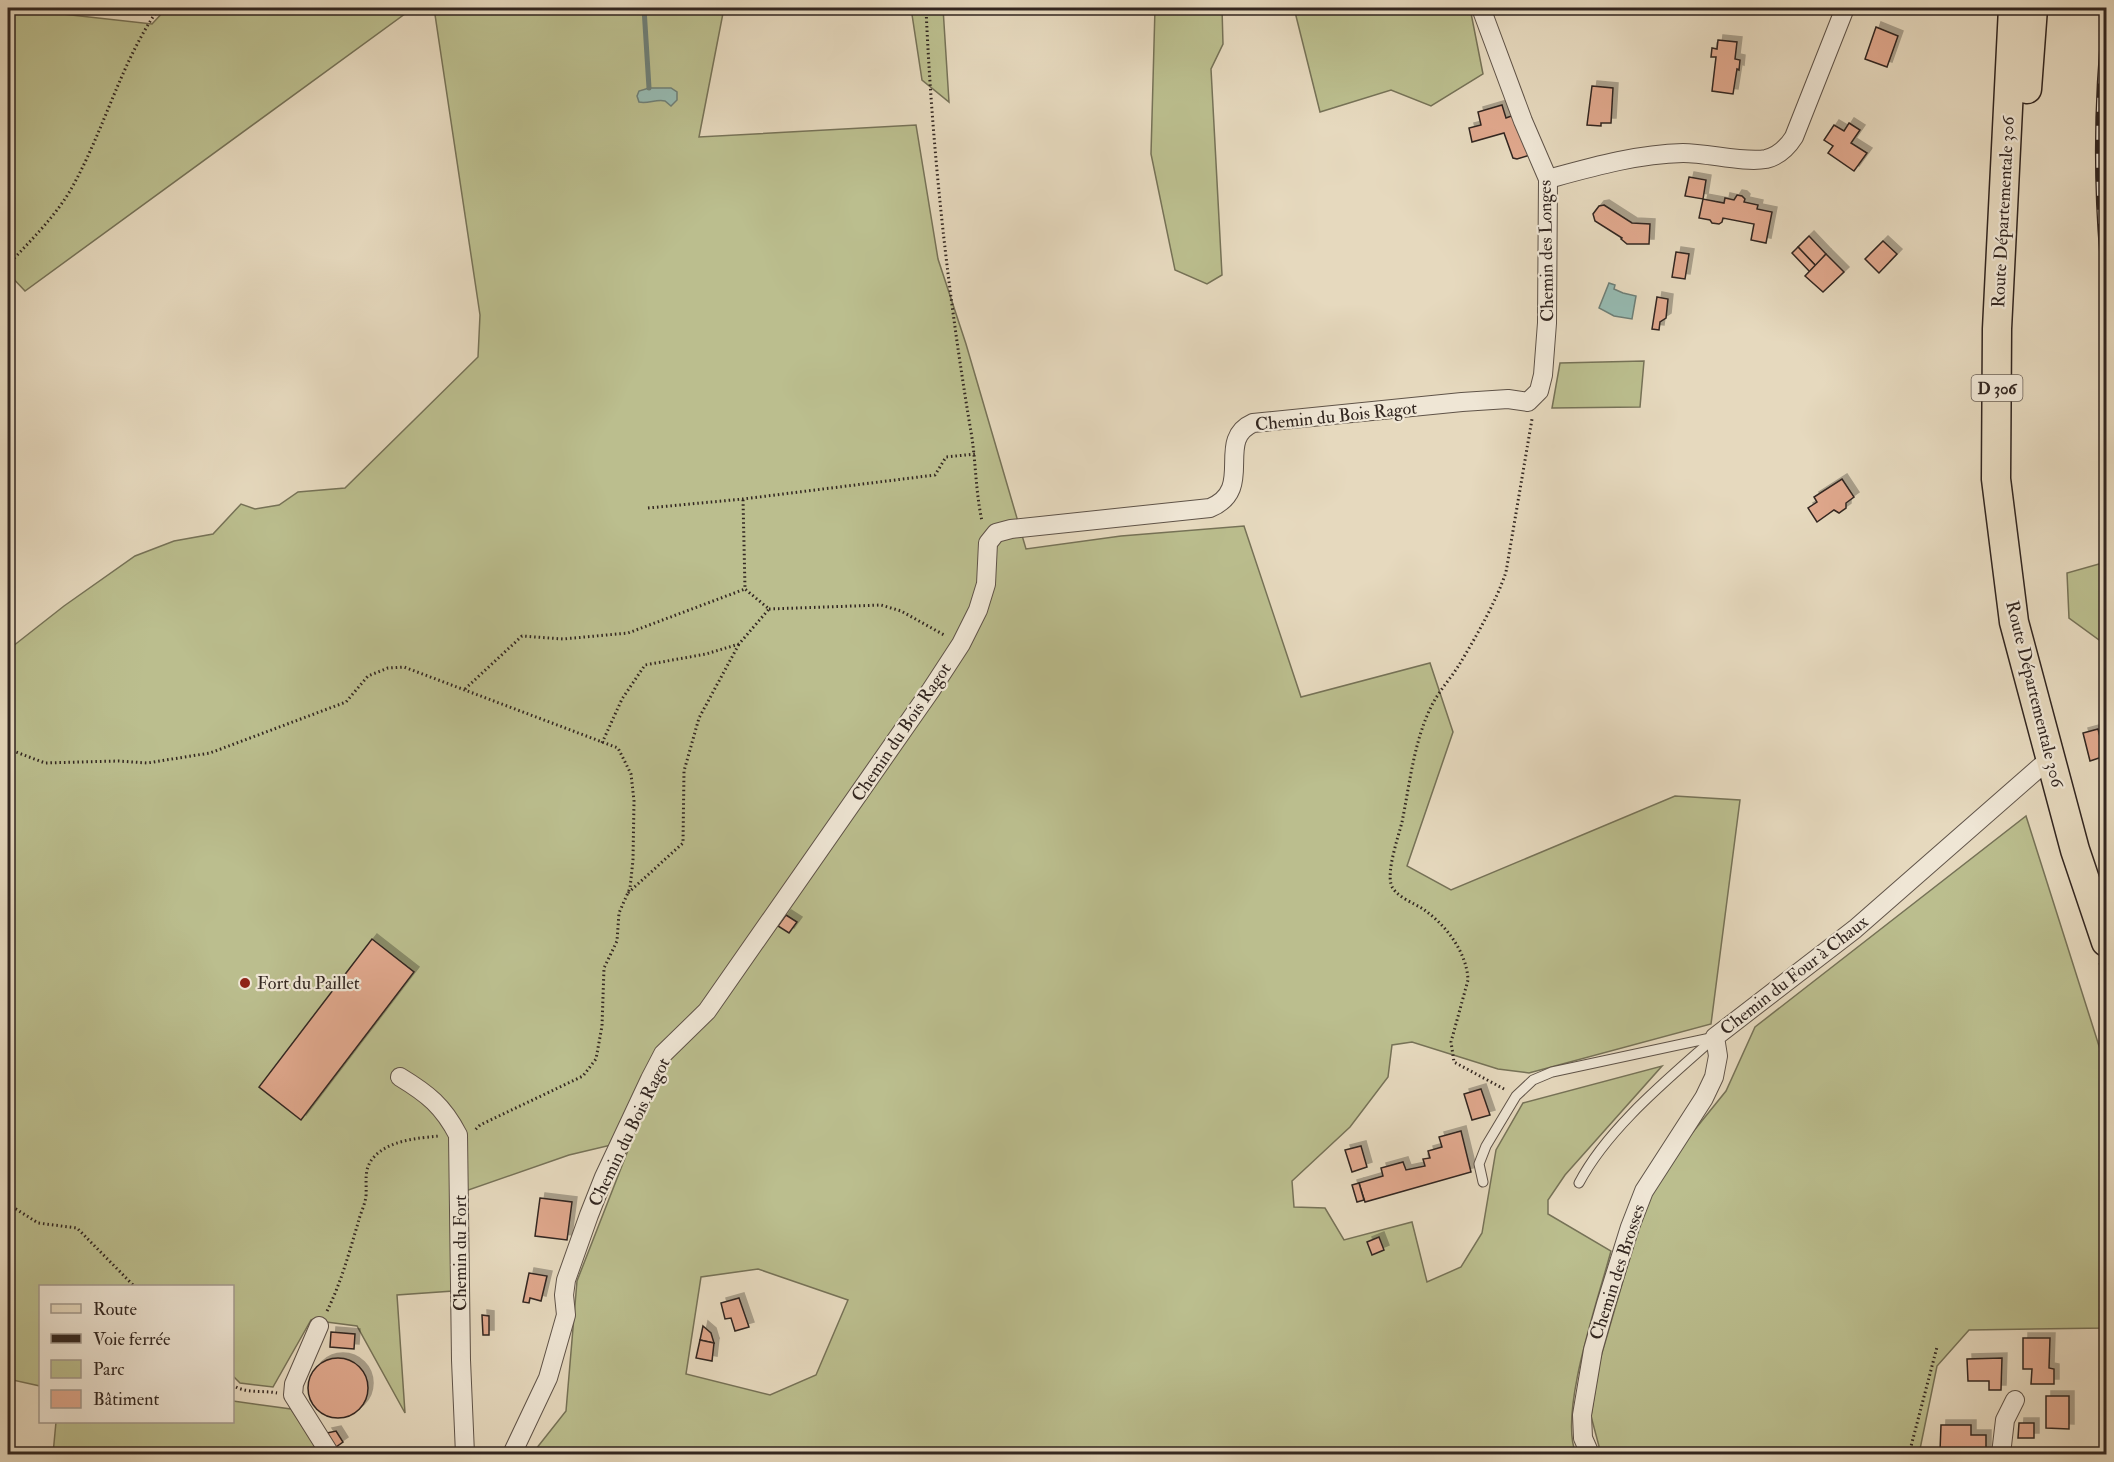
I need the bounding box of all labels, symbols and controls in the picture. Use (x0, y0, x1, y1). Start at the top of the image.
street label: Route Départementale 306 (1987, 115, 2020, 308)
street label: Chemin des Longes (1534, 180, 1559, 322)
road number: D 306 (1972, 375, 2022, 401)
street label: Chemin du Bois Ragot (1254, 397, 1418, 436)
street label: Route Départementale 306 (2000, 598, 2069, 791)
street label: Chemin du Bois Ragot (846, 658, 957, 806)
street label: Chemin du Four à Chaux (1716, 910, 1873, 1040)
place label: Fort du Paillet (257, 972, 360, 995)
marker: Fort du Paillet (238, 976, 252, 990)
street label: Chemin du Bois Ragot (583, 1054, 676, 1210)
street label: Chemin du Fort (449, 1195, 472, 1311)
street label: Chemin des Brosses (1585, 1201, 1650, 1343)
legend (39, 1285, 234, 1423)
text: Route (93, 1298, 137, 1321)
text: Voie ferrée (93, 1328, 171, 1351)
text: Parc (93, 1358, 124, 1381)
text: Bâtiment (93, 1388, 159, 1411)

